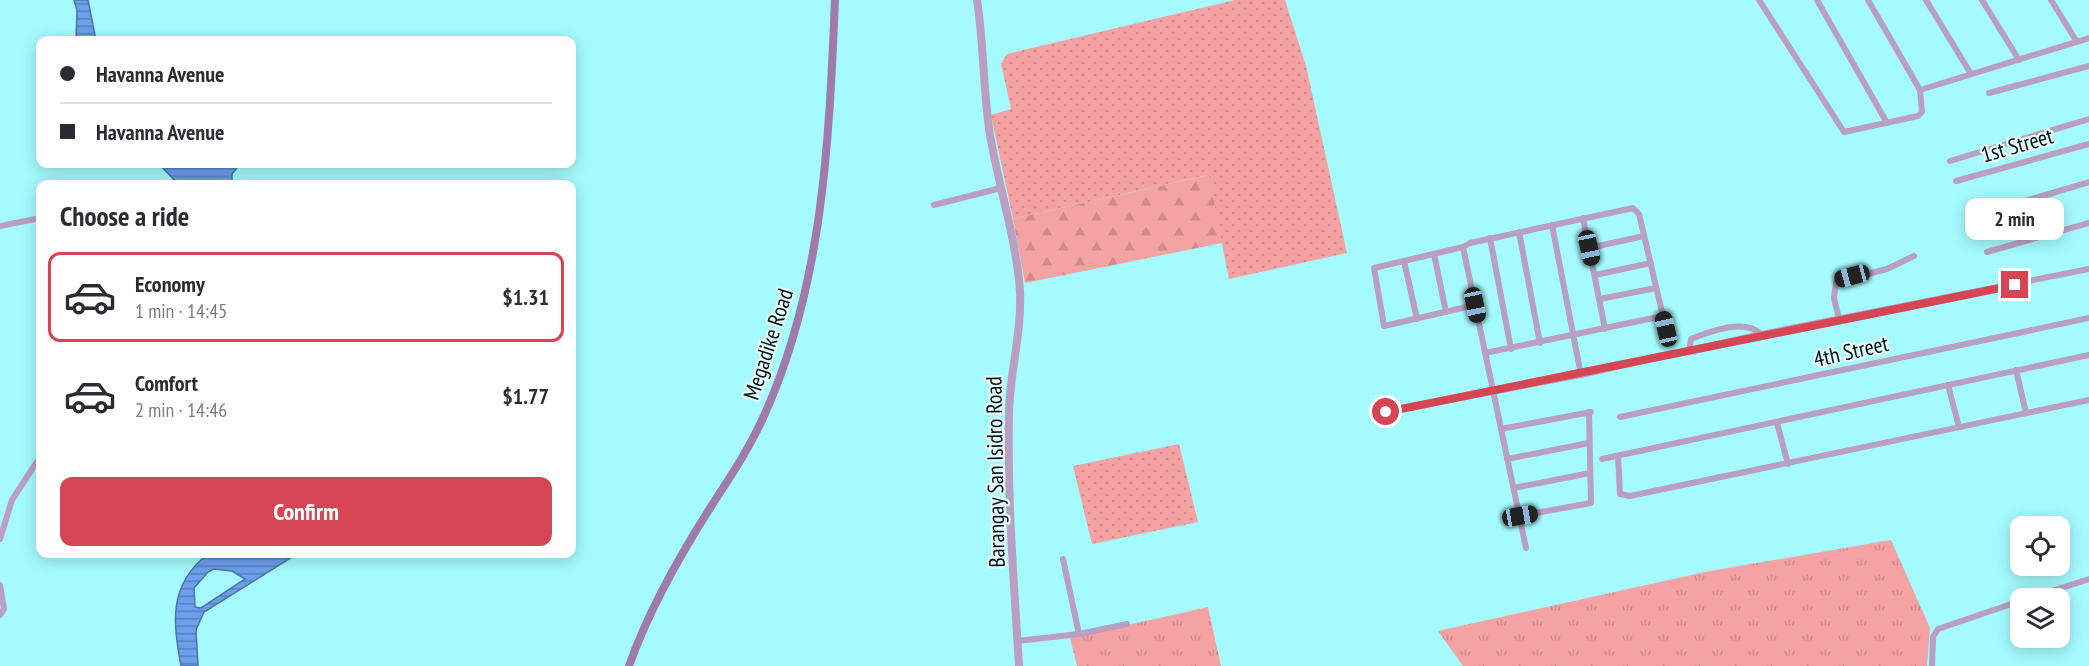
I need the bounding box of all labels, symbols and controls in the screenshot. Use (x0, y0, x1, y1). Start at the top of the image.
text: Havanna Avenue (96, 60, 224, 88)
text: Havanna Avenue (96, 118, 224, 146)
street label: 1st Street (1978, 121, 2056, 169)
callout: 2 min (1966, 198, 2064, 240)
text: Choose a ride (60, 199, 189, 233)
text: 2 min (1994, 206, 2035, 232)
car (1576, 229, 1602, 267)
car (1832, 263, 1872, 289)
icon: car (63, 270, 117, 324)
text: Economy (135, 270, 205, 298)
route end (2001, 271, 2028, 298)
text: $1.31 (502, 283, 549, 311)
street label: Megadike Road (737, 285, 799, 403)
car (1462, 286, 1488, 324)
text: 1 min · 14:45 (135, 298, 227, 324)
car (1653, 309, 1679, 349)
street label: 4th Street (1811, 329, 1891, 373)
icon: car (63, 369, 117, 423)
text: Comfort (135, 369, 198, 397)
street label: Barangay San Isidro Road (979, 376, 1011, 568)
text: $1.77 (502, 382, 549, 410)
text: 2 min · 14:46 (135, 397, 227, 423)
route start (1372, 398, 1399, 425)
button: Confirm (60, 477, 552, 546)
car (1501, 504, 1539, 528)
map controls (2010, 516, 2070, 648)
button: locate (2010, 516, 2070, 576)
button: layers (2010, 588, 2070, 648)

